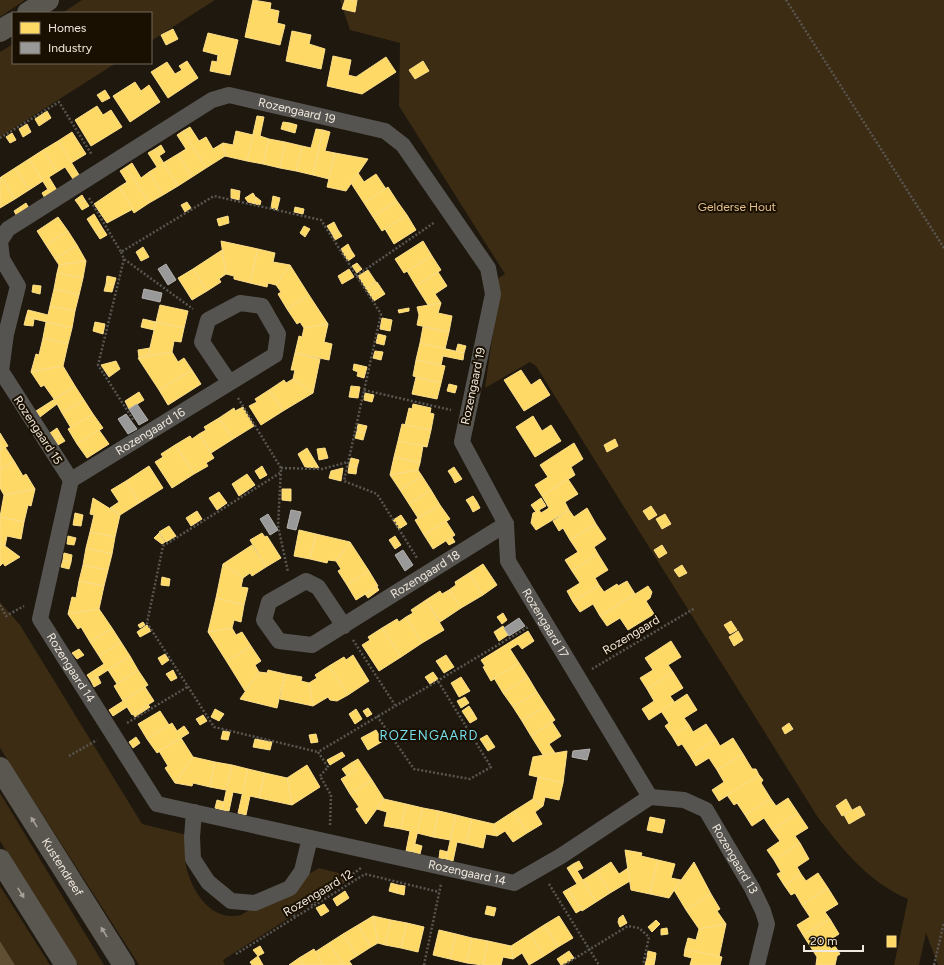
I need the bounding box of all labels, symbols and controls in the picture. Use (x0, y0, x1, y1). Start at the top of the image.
legend (12, 12, 152, 64)
text: Homes (48, 21, 87, 35)
text: Industry (48, 41, 93, 55)
street label: Rozengaard 19 (257, 95, 337, 126)
park label: Gelderse Hout (698, 200, 777, 214)
street label: Rozengaard 19 (458, 346, 488, 426)
street label: Rozengaard 15 (11, 393, 65, 467)
street label: Rozengaard 16 (113, 405, 188, 458)
street label: Rozengaard 18 (388, 547, 463, 601)
street label: Rozengaard 17 (519, 586, 572, 661)
street label: Rozengaard (600, 613, 662, 657)
street label: Rozengaard 14 (44, 630, 98, 705)
district label: ROZENGAARD (380, 728, 478, 743)
one-way arrow (30, 817, 38, 827)
street label: Rozengaard 13 (709, 821, 761, 896)
street label: Kustendreef (39, 835, 86, 899)
street label: Rozengaard 14 (427, 857, 508, 888)
street label: Rozengaard 12 (281, 867, 355, 919)
one-way arrow (17, 888, 25, 898)
one-way arrow (100, 926, 107, 938)
scale bar (804, 927, 863, 953)
text: 20 m (810, 934, 838, 948)

